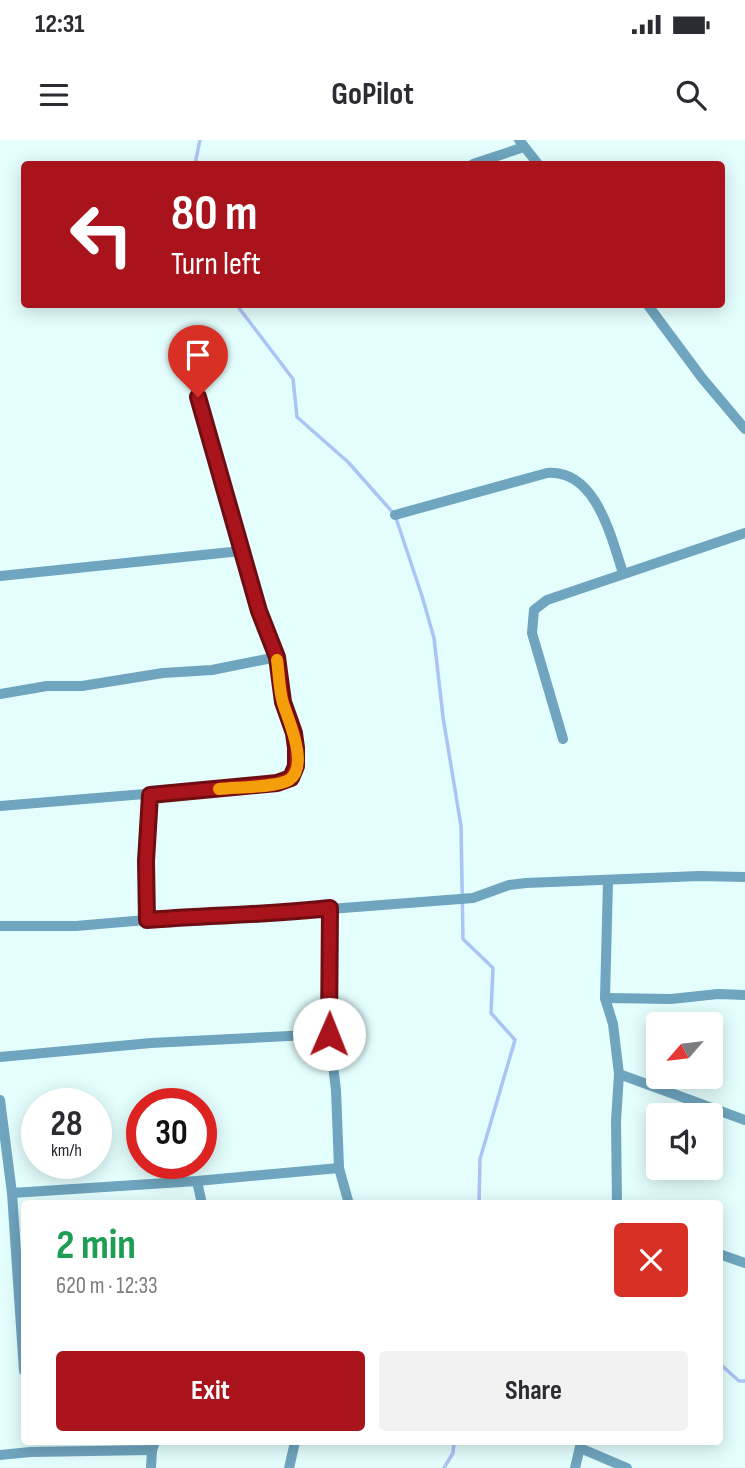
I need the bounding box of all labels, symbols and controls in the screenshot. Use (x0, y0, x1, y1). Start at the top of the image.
text: 12:31 (35, 9, 85, 40)
text: GoPilot (331, 75, 414, 114)
icon: menu (35, 76, 73, 114)
icon: search (672, 76, 710, 114)
text: 80 m (171, 185, 258, 244)
icon: left (56, 189, 147, 280)
text: Turn left (171, 245, 261, 284)
pin (168, 325, 228, 397)
icon: arrive (179, 336, 217, 374)
position arrow (292, 997, 366, 1071)
north arrow (646, 1012, 723, 1088)
map controls (646, 1012, 723, 1180)
speed limit sign: 30 (126, 1088, 217, 1179)
text: 28 (51, 1103, 82, 1146)
button: sound (646, 1103, 723, 1180)
text: km/h (51, 1140, 82, 1161)
text: 2 min (56, 1220, 136, 1271)
button: close (614, 1223, 688, 1297)
text: 620 m · 12:33 (56, 1272, 158, 1300)
button: Exit (56, 1351, 365, 1431)
button: Share (379, 1351, 688, 1431)

